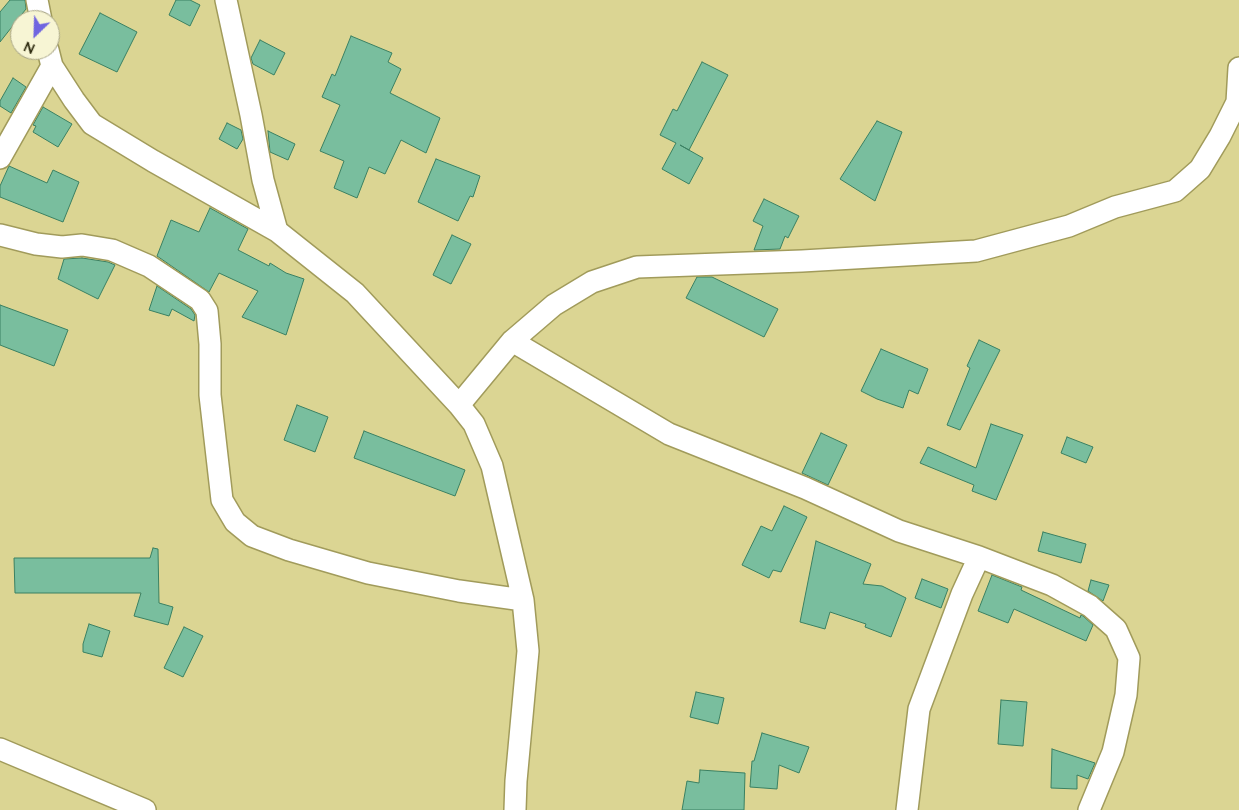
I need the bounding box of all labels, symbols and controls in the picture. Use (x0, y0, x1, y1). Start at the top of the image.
north arrow (10, 10, 60, 60)
text: N (21, 37, 38, 58)

